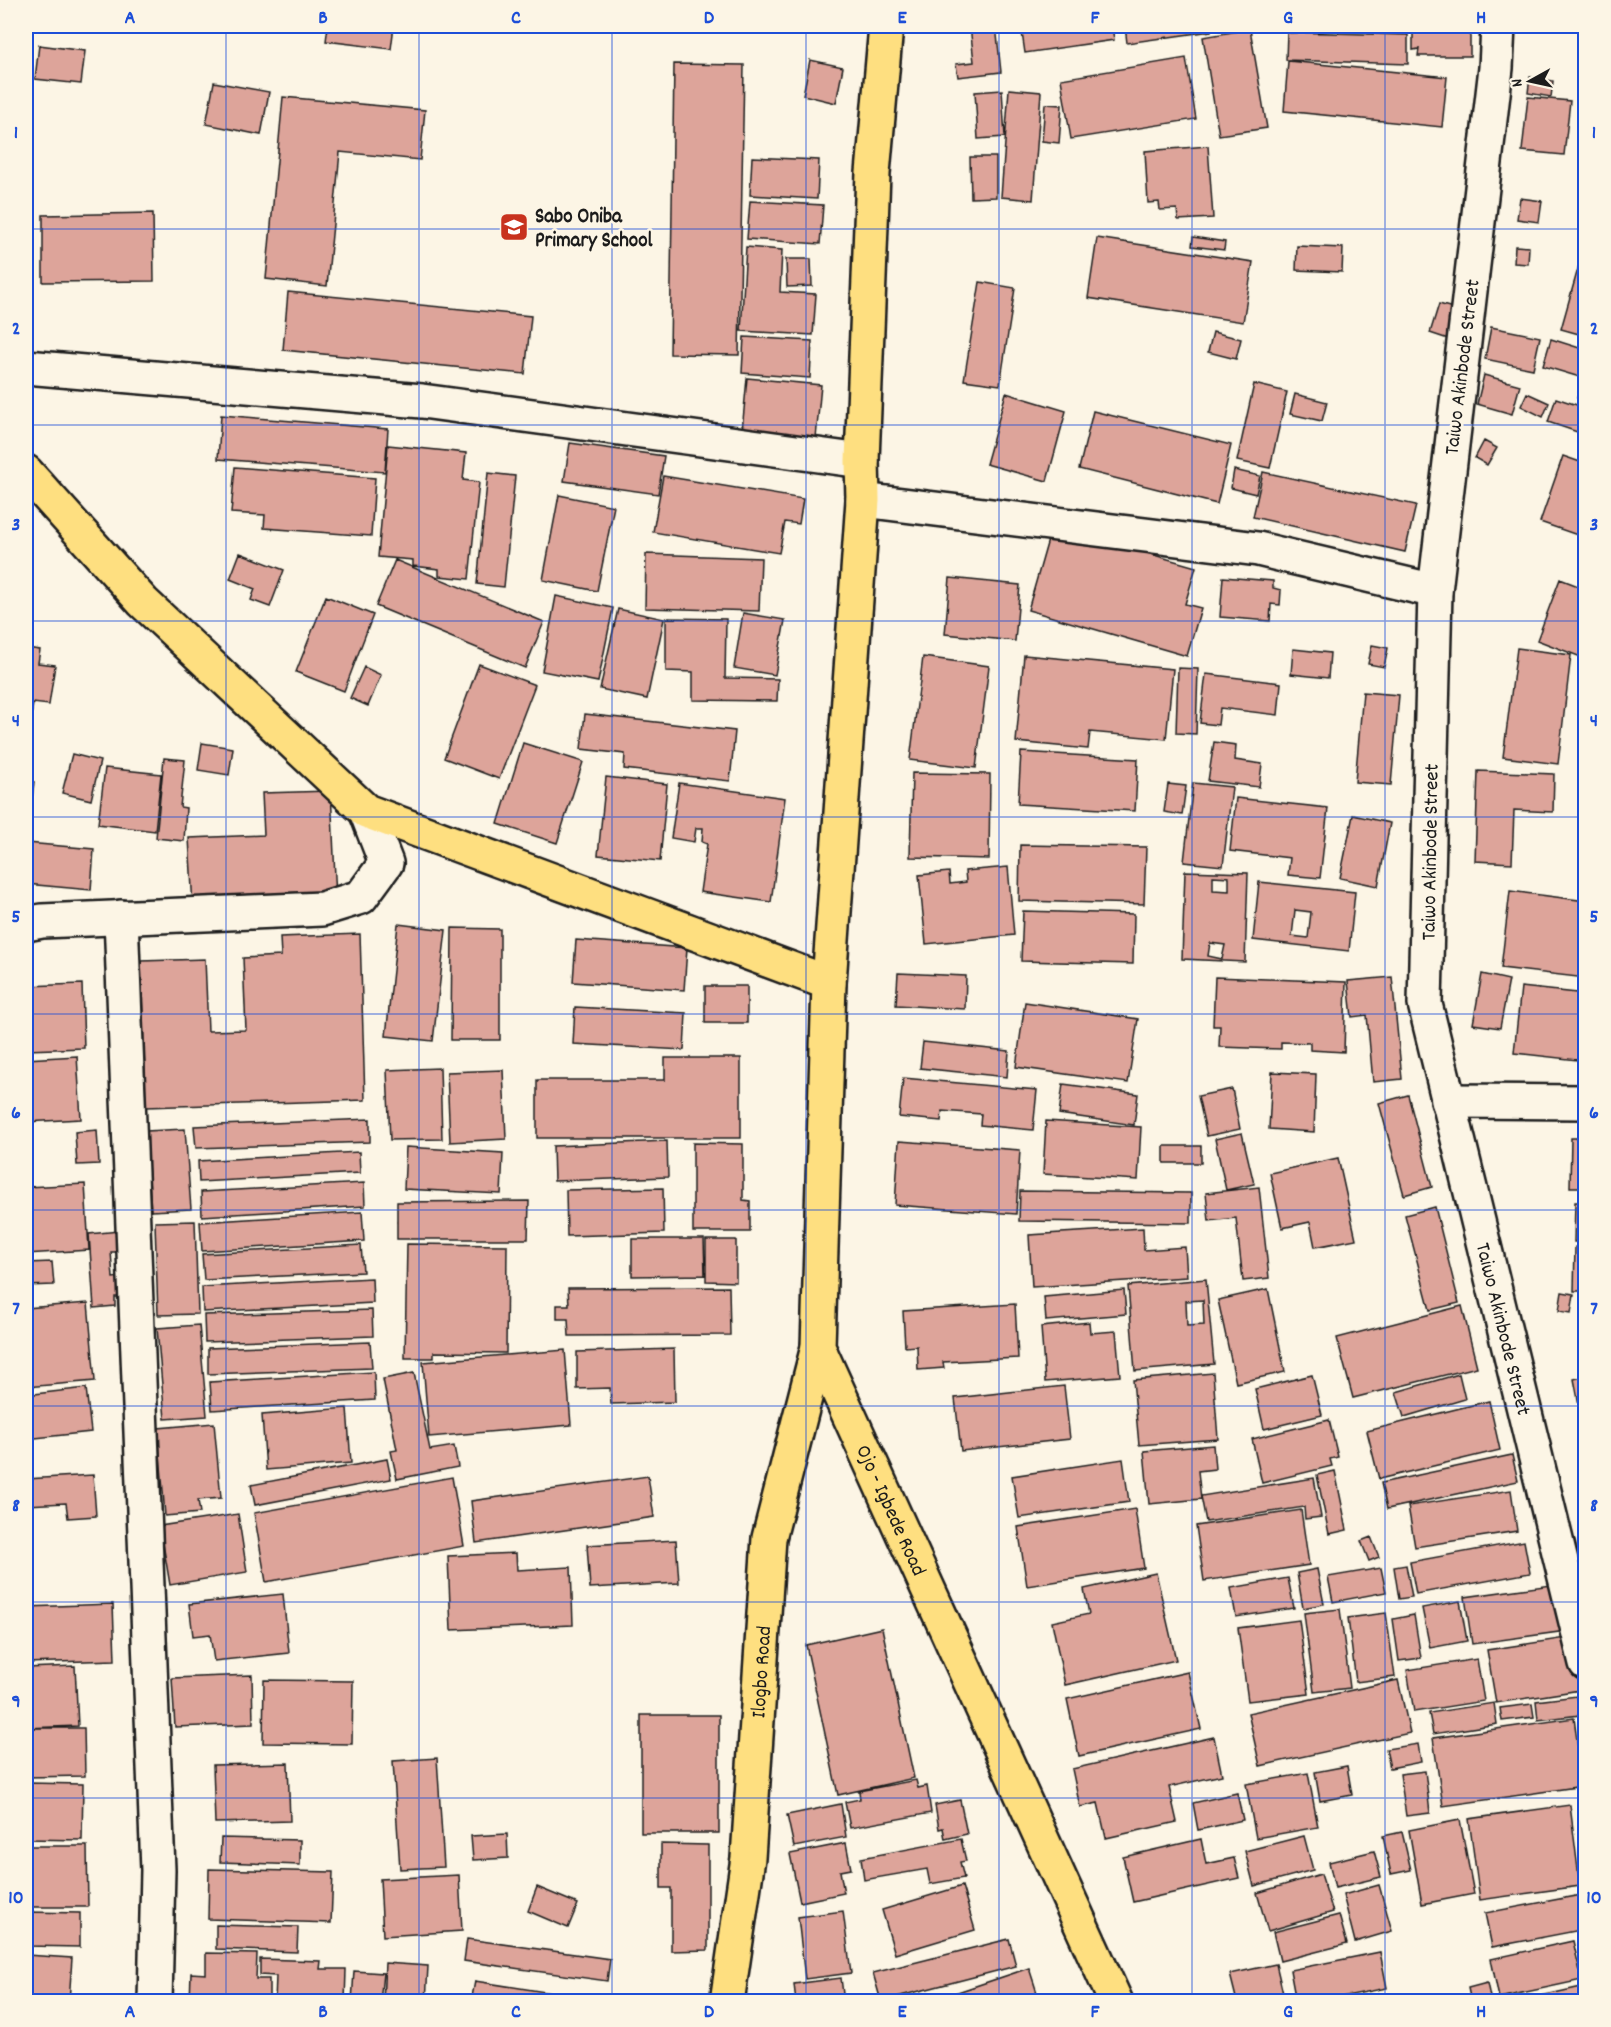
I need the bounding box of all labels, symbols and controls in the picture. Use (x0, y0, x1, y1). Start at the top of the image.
text: A (125, 5, 136, 33)
text: B (318, 5, 328, 33)
text: C (511, 5, 521, 33)
text: D (704, 5, 715, 33)
text: E (897, 5, 907, 33)
text: F (1091, 5, 1101, 33)
text: G (1283, 5, 1293, 33)
text: H (1476, 5, 1486, 33)
north arrow (1500, 51, 1560, 111)
text: N (1506, 77, 1530, 88)
text: 1 (14, 120, 18, 148)
text: 1 (1592, 120, 1596, 148)
place label: Sabo Oniba Primary School (535, 203, 654, 257)
school or university icon: Sabo Oniba Primary School (498, 211, 530, 243)
street label: Taiwo Akinbode Street (1438, 278, 1490, 457)
text: 2 (12, 316, 20, 344)
text: 2 (1590, 316, 1598, 344)
text: 3 (12, 512, 20, 540)
text: 3 (1590, 512, 1598, 540)
text: 4 (12, 708, 20, 736)
text: 4 (1590, 708, 1598, 736)
street label: Taiwo Akinbode Street (1415, 763, 1449, 941)
text: 5 (11, 904, 21, 932)
text: 5 (1589, 904, 1599, 932)
text: 6 (11, 1100, 21, 1128)
text: 6 (1589, 1100, 1599, 1128)
street label: Taiwo Akinbode Street (1466, 1240, 1537, 1419)
text: 7 (12, 1296, 20, 1324)
text: 7 (1590, 1296, 1598, 1324)
street label: Ojo - Igbede Road (846, 1441, 932, 1581)
text: 8 (12, 1493, 20, 1521)
text: 8 (1590, 1493, 1598, 1521)
street label: Ilogbo Road (745, 1625, 781, 1719)
text: 9 (11, 1689, 21, 1717)
text: 9 (1589, 1689, 1599, 1717)
text: 10 (8, 1885, 24, 1913)
text: 10 (1586, 1885, 1602, 1913)
text: A (125, 1999, 136, 2027)
text: B (318, 1999, 328, 2027)
text: C (511, 1999, 521, 2027)
text: D (704, 1999, 715, 2027)
text: E (897, 1999, 907, 2027)
text: F (1091, 1999, 1101, 2027)
text: G (1283, 1999, 1293, 2027)
text: H (1476, 1999, 1486, 2027)

